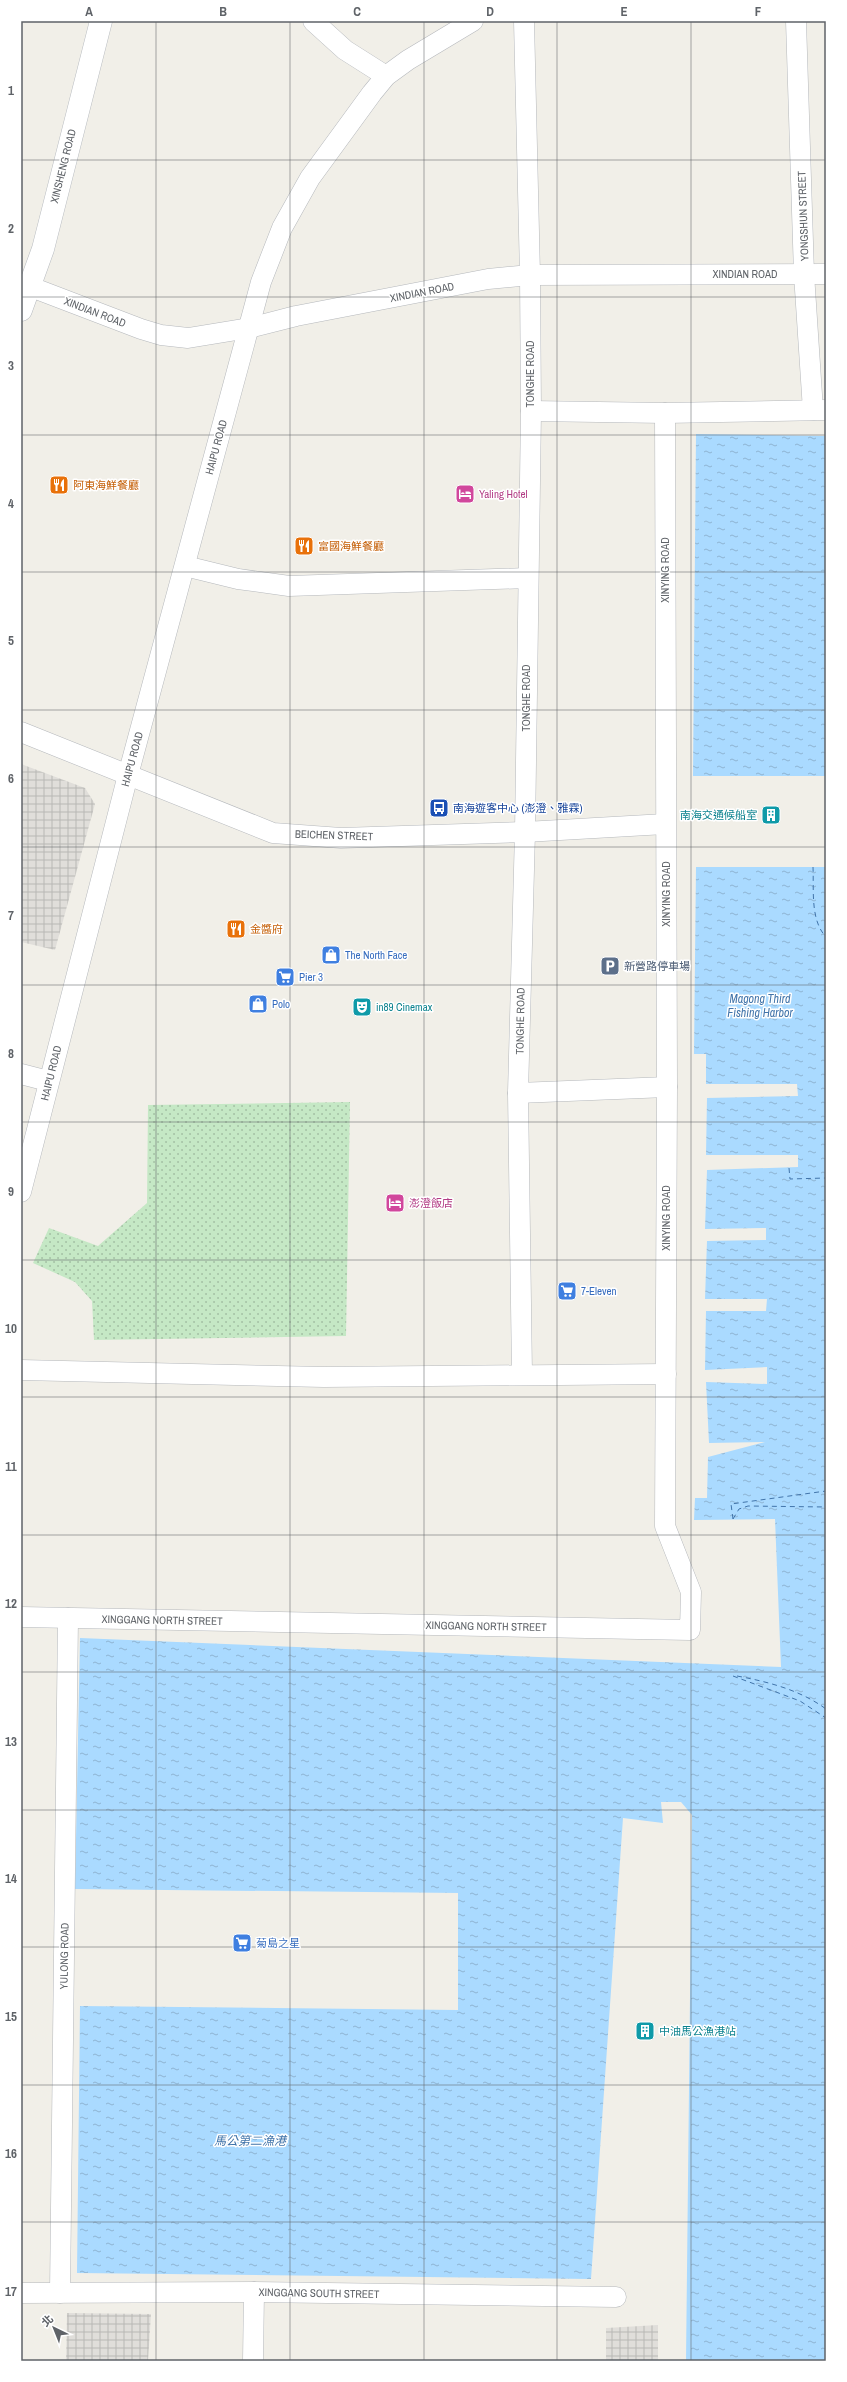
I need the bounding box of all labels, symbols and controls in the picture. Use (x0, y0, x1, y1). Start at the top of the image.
text: A (85, 3, 93, 20)
text: B (219, 3, 227, 20)
text: C (353, 3, 361, 20)
text: D (486, 3, 494, 20)
text: E (620, 3, 628, 20)
text: F (755, 3, 762, 20)
text: 1 (8, 82, 14, 99)
street label: XINSHENG ROAD (47, 128, 79, 204)
street label: YONGSHUN STREET (794, 170, 812, 261)
text: 2 (8, 220, 14, 237)
street label: XINDIAN ROAD (712, 267, 778, 281)
street label: XINDIAN ROAD (389, 279, 455, 305)
street label: XINDIAN ROAD (62, 294, 128, 330)
street label: TONGHE ROAD (523, 340, 537, 408)
text: 3 (8, 357, 14, 374)
street label: HAIPU ROAD (202, 418, 230, 476)
restaurant icon: 阿東海鮮餐廳 (48, 474, 70, 496)
place label: 阿東海鮮餐廳 (73, 478, 139, 492)
hotel icon: Yaling Hotel (454, 483, 476, 505)
place label: Yaling Hotel (479, 487, 527, 501)
text: 4 (8, 495, 14, 512)
restaurant icon: 富國海鮮餐廳 (293, 535, 315, 557)
street label: XINYING ROAD (658, 537, 672, 603)
place label: 富國海鮮餐廳 (318, 539, 384, 553)
text: 5 (8, 632, 14, 649)
street label: TONGHE ROAD (519, 664, 533, 732)
street label: HAIPU ROAD (118, 730, 146, 788)
text: 6 (8, 770, 14, 787)
bus stop icon: 南海遊客中心 (澎澄、雅霖) (428, 797, 450, 819)
place label: 南海遊客中心 (澎澄、雅霖) (453, 801, 583, 815)
building icon: 南海交通候船室 (760, 804, 782, 826)
place label: 南海交通候船室 (680, 808, 757, 822)
street label: BEICHEN STREET (295, 827, 374, 843)
street label: XINYING ROAD (659, 861, 673, 927)
text: 7 (8, 907, 14, 924)
restaurant icon: 金醬府 (225, 918, 247, 940)
place label: 金醬府 (250, 922, 283, 936)
shop icon: The North Face (320, 944, 342, 966)
place label: The North Face (345, 948, 407, 962)
parking icon: 新營路停車場 (599, 955, 621, 977)
place label: 新營路停車場 (624, 959, 690, 973)
supermarket icon: Pier 3 (274, 966, 296, 988)
place label: Pier 3 (299, 970, 323, 984)
street label: TONGHE ROAD (512, 987, 528, 1055)
water label: Magong Third Fishing Harbor (727, 991, 794, 1021)
shop icon: Polo (247, 993, 269, 1015)
theatre icon: in89 Cinemax (351, 996, 373, 1018)
place label: Polo (272, 997, 290, 1011)
place label: in89 Cinemax (376, 1000, 433, 1014)
street label: HAIPU ROAD (37, 1044, 65, 1102)
text: 8 (8, 1045, 14, 1062)
text: 9 (8, 1183, 14, 1200)
street label: XINYING ROAD (659, 1185, 673, 1251)
hotel icon: 澎澄飯店 (384, 1192, 406, 1214)
place label: 澎澄飯店 (409, 1196, 453, 1210)
supermarket icon: 7-Eleven (556, 1280, 578, 1302)
place label: 7-Eleven (581, 1284, 617, 1298)
text: 10 (5, 1320, 17, 1337)
text: 11 (5, 1458, 17, 1475)
text: 12 (5, 1595, 17, 1612)
street label: XINGGANG NORTH STREET (101, 1612, 223, 1628)
street label: XINGGANG NORTH STREET (425, 1618, 547, 1634)
text: 13 (5, 1733, 17, 1750)
text: 14 (5, 1870, 17, 1887)
street label: YULONG ROAD (56, 1923, 72, 1989)
supermarket icon: 菊島之星 (231, 1932, 253, 1954)
place label: 菊島之星 (256, 1936, 300, 1950)
text: 15 (5, 2008, 17, 2025)
building icon: 中油馬公漁港站 (634, 2020, 656, 2042)
place label: 中油馬公漁港站 (659, 2024, 736, 2038)
water label: 馬公第二漁港 (214, 2133, 288, 2149)
text: 16 (5, 2145, 17, 2162)
text: 17 (5, 2283, 17, 2300)
street label: XINGGANG SOUTH STREET (258, 2285, 380, 2301)
north arrow (34, 2308, 74, 2348)
text: 北 (38, 2312, 56, 2330)

